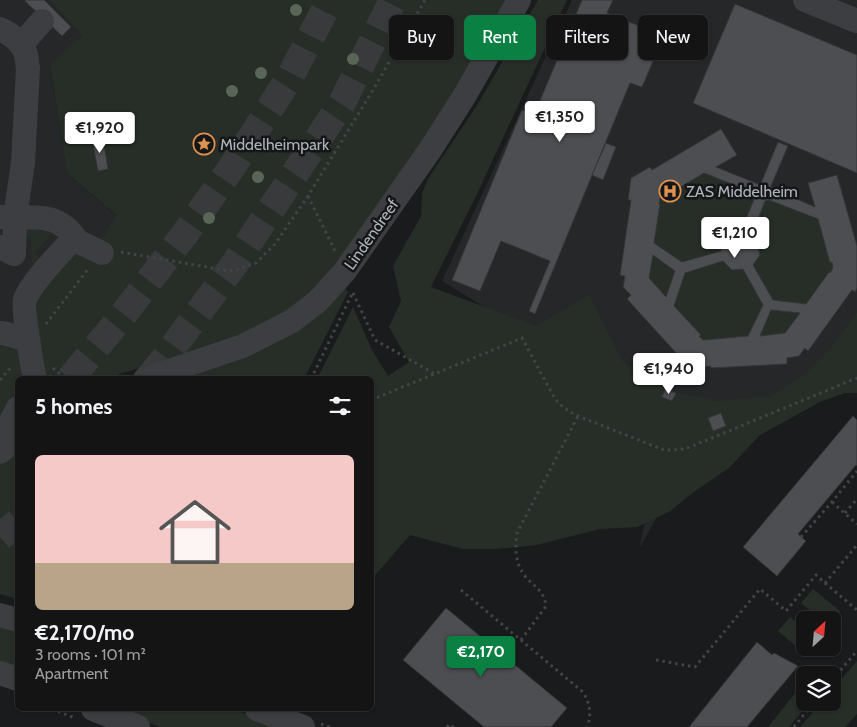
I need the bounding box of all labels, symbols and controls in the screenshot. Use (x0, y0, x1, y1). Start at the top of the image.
chip: Buy (389, 15, 454, 60)
chip: Rent (464, 15, 536, 60)
chip: Filters (546, 15, 628, 60)
chip: New (638, 15, 708, 60)
pin: €1,350 (519, 100, 601, 143)
text: €1,350 (536, 107, 584, 126)
pin: €1,920 (59, 112, 141, 154)
text: €1,920 (76, 118, 124, 137)
place icon: Middelheimpark (192, 132, 216, 156)
place label: Middelheimpark (220, 135, 330, 154)
hospital icon: ZAS Middelheim (658, 179, 682, 203)
place label: ZAS Middelheim (686, 182, 798, 201)
street label: Lindendreef (340, 195, 403, 273)
pin: €1,210 (694, 216, 776, 259)
text: €1,210 (712, 223, 758, 242)
pin: €1,940 (628, 352, 710, 395)
text: €1,940 (644, 359, 694, 378)
icon: filters (326, 392, 354, 420)
text: 5 homes (35, 394, 113, 419)
icon: home (150, 487, 240, 577)
north arrow (796, 611, 841, 656)
map controls (796, 611, 841, 711)
text: €2,170/mo (35, 620, 134, 645)
pin: €2,170 (440, 636, 522, 678)
text: €2,170 (457, 642, 505, 661)
text: 3 rooms · 101 m² (35, 645, 146, 664)
text: Apartment (35, 664, 108, 683)
button: layers (796, 666, 841, 711)

